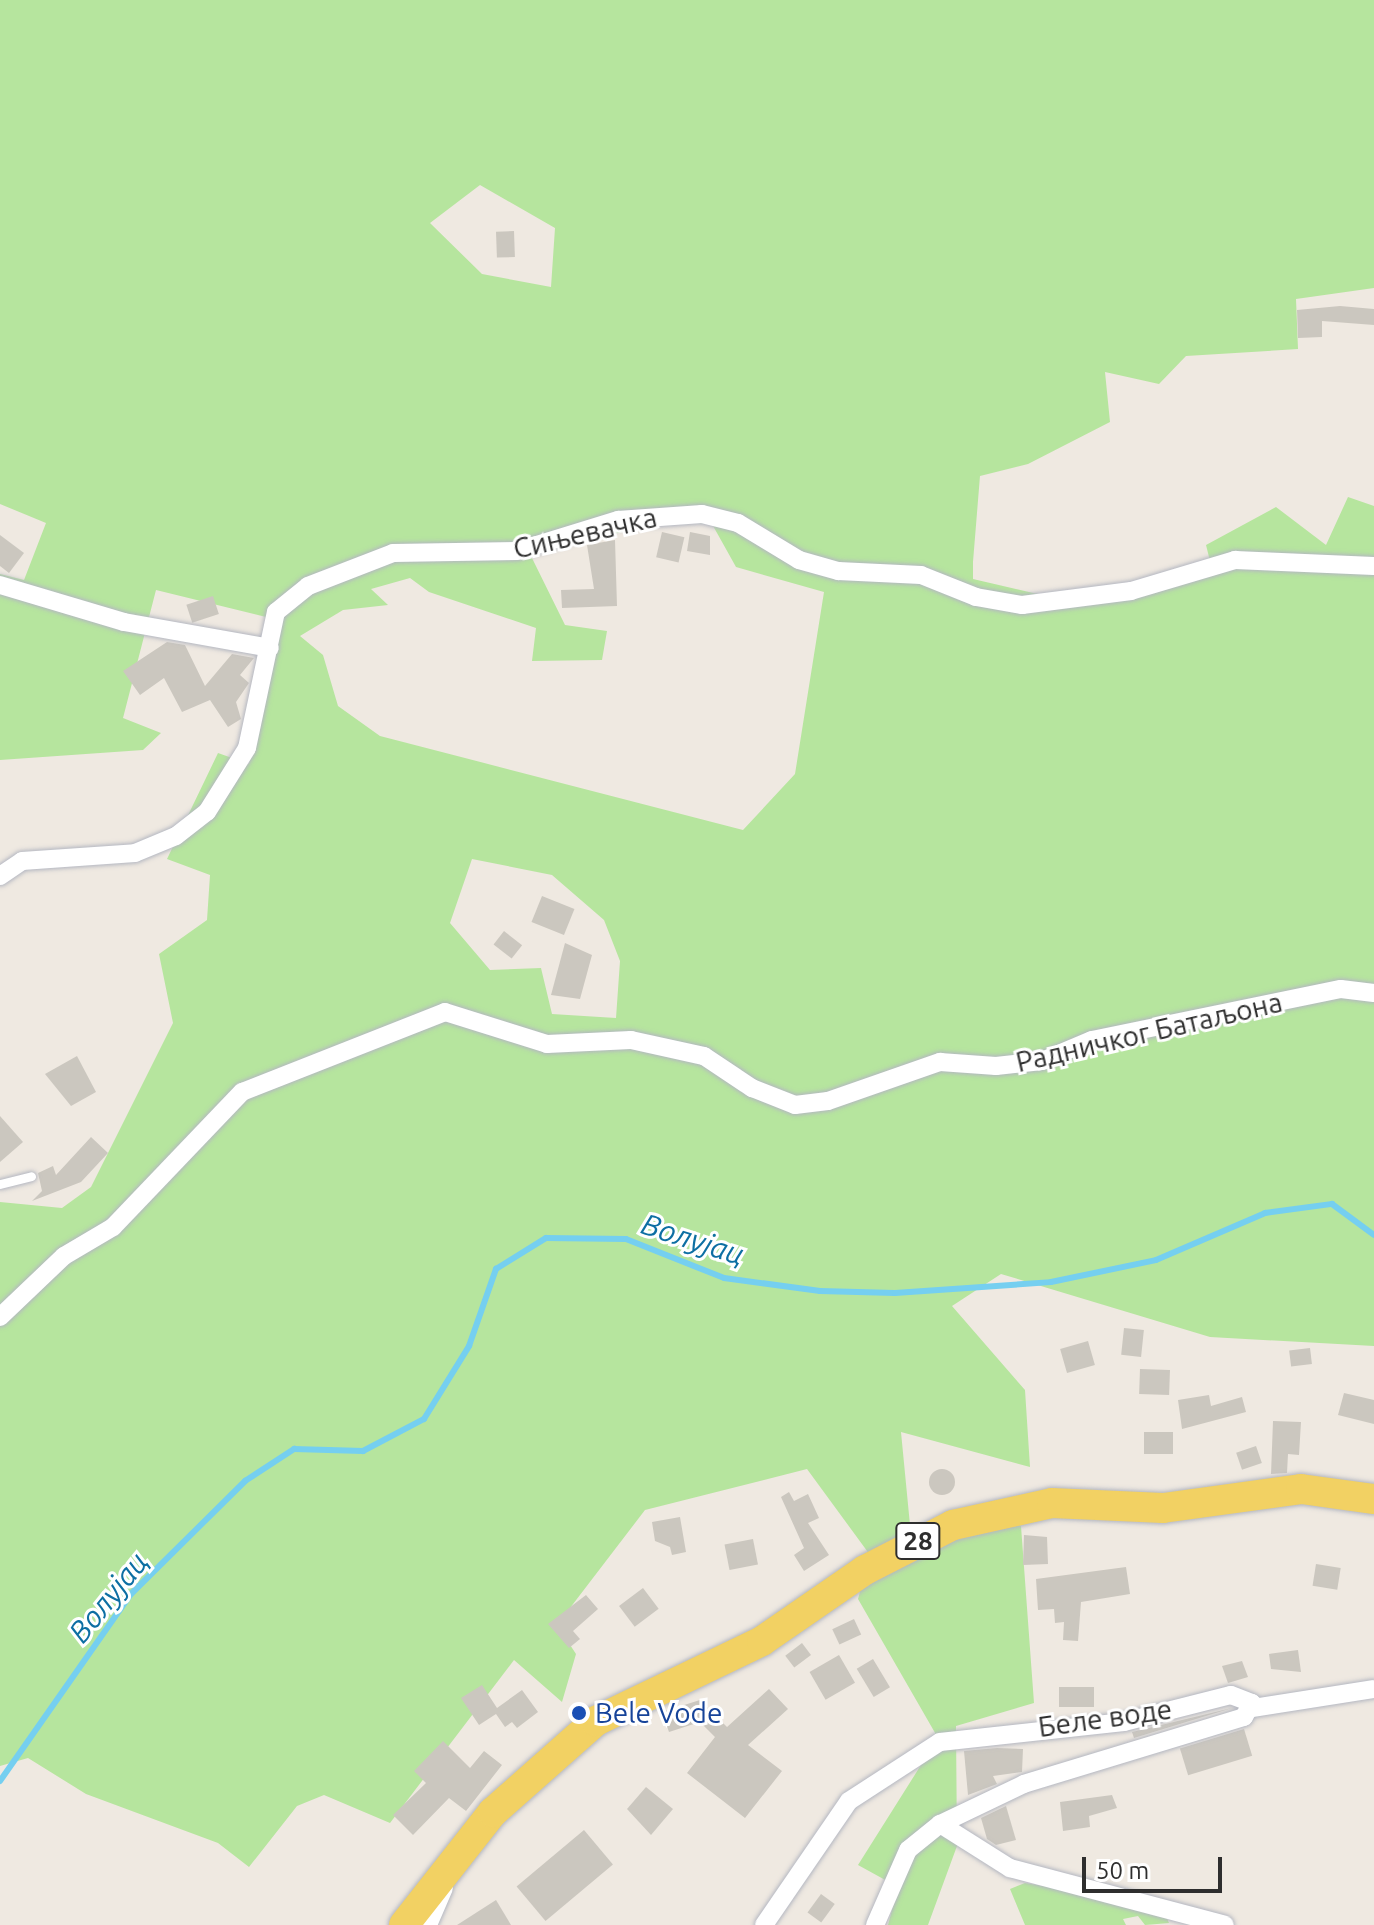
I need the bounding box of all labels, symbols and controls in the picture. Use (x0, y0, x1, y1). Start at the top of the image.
street label: Сињевачка (510, 500, 660, 566)
street label: Радничког Батаљона (1013, 985, 1285, 1079)
water label: Волујац (637, 1206, 749, 1272)
road number: 28 (894, 1519, 942, 1563)
water label: Волујац (61, 1544, 155, 1650)
street label: Беле воде (1036, 1692, 1174, 1744)
place label: Bele Vode (595, 1696, 722, 1730)
marker: Bele Vode (570, 1704, 588, 1722)
scale bar (1086, 1841, 1226, 1891)
text: 50 m (1096, 1857, 1149, 1884)

